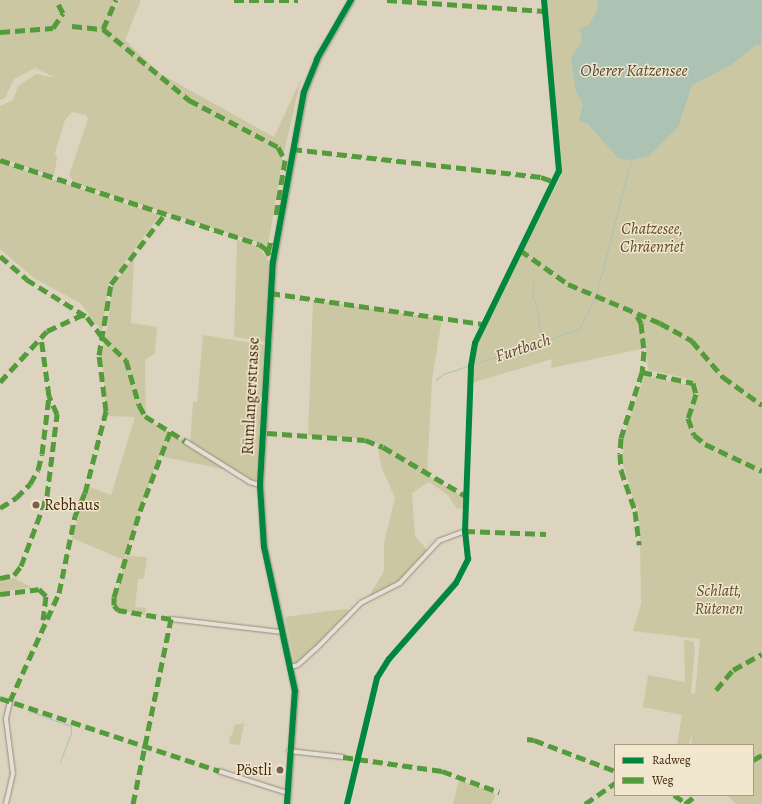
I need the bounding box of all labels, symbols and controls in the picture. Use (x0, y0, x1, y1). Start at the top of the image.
water label: Oberer Katzensee (580, 61, 688, 81)
park label: Chatzesee, Chräenriet (620, 219, 684, 257)
water label: Furtbach (493, 329, 553, 367)
street label: Rümlangerstrasse (238, 337, 264, 455)
place label: Rebhaus (44, 495, 100, 515)
marker: Rebhaus (31, 500, 41, 510)
park label: Schlatt, Rütenen (695, 581, 743, 619)
legend (614, 744, 754, 796)
text: Radweg (652, 752, 691, 768)
place label: Pöstli (236, 760, 272, 780)
marker: Pöstli (275, 765, 285, 775)
text: Weg (652, 772, 674, 788)

